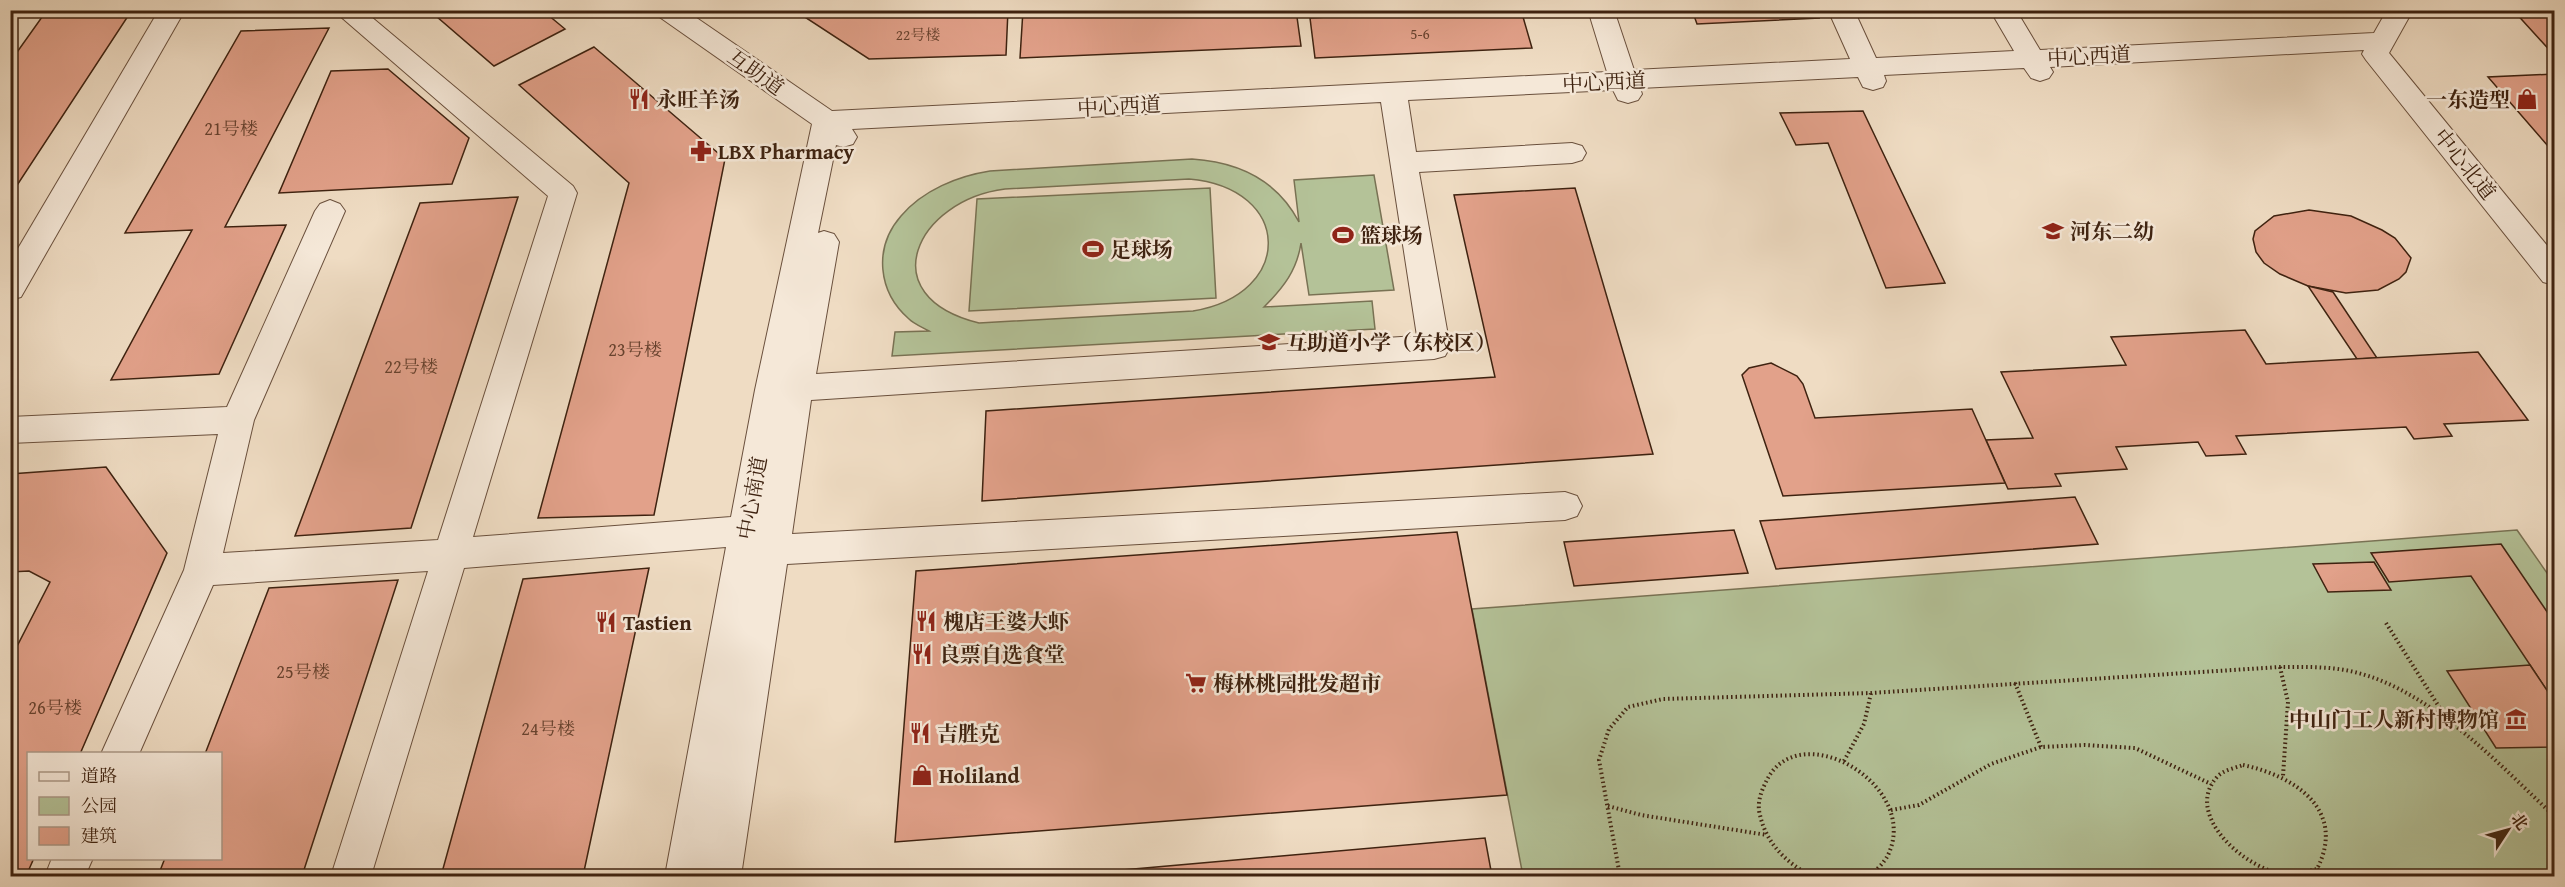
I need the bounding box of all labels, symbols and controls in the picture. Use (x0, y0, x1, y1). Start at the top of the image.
house number: 5-6 (1410, 23, 1430, 44)
house number: 22号楼 (896, 24, 940, 45)
street label: 中心西道 (2046, 38, 2132, 74)
street label: 互助道 (721, 41, 791, 103)
street label: 中心西道 (1561, 64, 1647, 100)
place label: 永旺羊汤 (656, 84, 740, 115)
place label: 一东造型 (2426, 84, 2510, 115)
restaurant icon: 永旺羊汤 (627, 87, 651, 111)
shop icon: 一东造型 (2515, 87, 2539, 111)
street label: 中心西道 (1076, 88, 1162, 124)
house number: 21号楼 (204, 115, 258, 142)
street label: 中心北道 (2427, 122, 2503, 206)
place label: LBX Pharmacy (718, 136, 854, 167)
pharmacy icon: LBX Pharmacy (689, 139, 713, 163)
place label: 河东二幼 (2070, 216, 2154, 247)
school or university icon: 河东二幼 (2041, 219, 2065, 243)
place label: 篮球场 (1360, 220, 1423, 251)
sports icon: 篮球场 (1331, 223, 1355, 247)
place label: 足球场 (1110, 234, 1173, 265)
sports icon: 足球场 (1081, 237, 1105, 261)
place label: 互助道小学（东校区） (1286, 327, 1496, 358)
school or university icon: 互助道小学（东校区） (1257, 330, 1281, 354)
house number: 23号楼 (608, 336, 662, 363)
house number: 22号楼 (384, 353, 438, 380)
street label: 中心南道 (729, 454, 775, 542)
place label: 槐店王婆大虾 (943, 606, 1069, 637)
place label: Tastien (623, 607, 692, 638)
restaurant icon: 槐店王婆大虾 (914, 609, 938, 633)
restaurant icon: Tastien (594, 610, 618, 634)
place label: 良票自选食堂 (939, 639, 1065, 670)
restaurant icon: 良票自选食堂 (910, 642, 934, 666)
house number: 25号楼 (276, 658, 330, 685)
place label: 梅林桃园批发超市 (1213, 668, 1381, 699)
supermarket icon: 梅林桃园批发超市 (1184, 671, 1208, 695)
house number: 26号楼 (28, 694, 82, 721)
place label: 中山门工人新村博物馆 (2289, 704, 2499, 735)
museum icon: 中山门工人新村博物馆 (2504, 707, 2528, 731)
house number: 24号楼 (521, 715, 575, 742)
place label: 吉胜克 (937, 718, 1000, 749)
restaurant icon: 吉胜克 (908, 721, 932, 745)
legend (27, 752, 222, 860)
place label: Holiland (939, 760, 1019, 791)
text: 道路 (81, 762, 117, 789)
shop icon: Holiland (910, 763, 934, 787)
text: 公园 (81, 792, 117, 819)
north arrow (2478, 800, 2538, 860)
text: 北 (2506, 808, 2535, 835)
text: 建筑 (81, 822, 117, 849)

